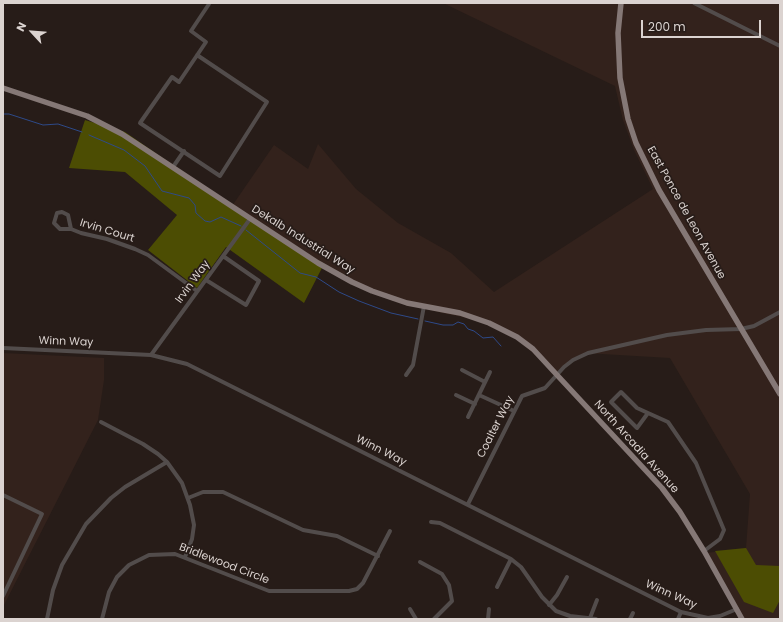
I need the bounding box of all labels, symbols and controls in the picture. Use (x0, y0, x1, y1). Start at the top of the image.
north arrow (12, 12, 52, 52)
scale bar (643, 12, 763, 38)
text: 200 m (648, 18, 686, 35)
text: N (12, 20, 30, 34)
street label: East Ponce de Leon Avenue (644, 144, 728, 282)
street label: Dekalb Industrial Way (249, 203, 357, 277)
street label: Irvin Court (78, 216, 136, 246)
street label: Irvin Way (173, 258, 213, 306)
street label: Winn Way (38, 334, 94, 350)
street label: Coalter Way (475, 394, 517, 460)
street label: North Arcadia Avenue (591, 398, 681, 496)
street label: Winn Way (354, 433, 408, 469)
street label: Bridlewood Circle (177, 541, 271, 587)
street label: Winn Way (643, 578, 699, 612)

